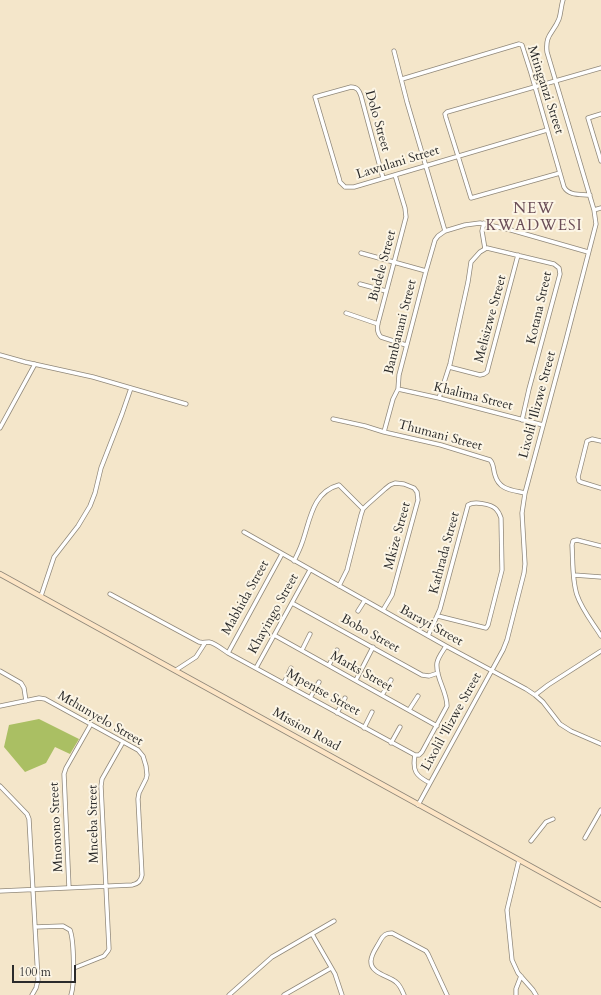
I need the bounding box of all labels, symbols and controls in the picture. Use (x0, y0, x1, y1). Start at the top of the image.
street label: Mtinganzi Street (523, 44, 567, 136)
street label: Dolo Street (361, 89, 393, 153)
street label: Lawulani Street (355, 143, 441, 183)
district label: NEW KWADWESI (485, 201, 583, 236)
street label: Budele Street (366, 229, 400, 303)
street label: Kotana Street (524, 270, 556, 346)
street label: Melisizwe Street (472, 274, 510, 364)
street label: Bambanani Street (382, 278, 420, 376)
street label: Lixolil 'Ilizwe Street (516, 350, 560, 460)
street label: Khalima Street (432, 380, 514, 414)
street label: Thumani Street (396, 417, 484, 455)
street label: Mkize Street (381, 500, 415, 572)
street label: Kathrada Street (427, 510, 463, 596)
street label: Mabhida Street (219, 558, 273, 638)
street label: Khayingo Street (246, 571, 302, 657)
street label: Barayi Street (397, 602, 465, 650)
street label: Bobo Street (338, 612, 402, 656)
street label: Marks Street (327, 649, 395, 695)
street label: Mpentse Street (284, 666, 362, 720)
street label: Lixolil 'Ilizwe Street (419, 670, 485, 774)
street label: Mthunyelo Street (55, 688, 145, 750)
street label: Mission Road (270, 705, 342, 755)
street label: Mnonono Street (47, 782, 67, 872)
street label: Mnceba Street (86, 784, 102, 864)
scale bar (14, 957, 78, 983)
text: 100 m (19, 964, 51, 980)

